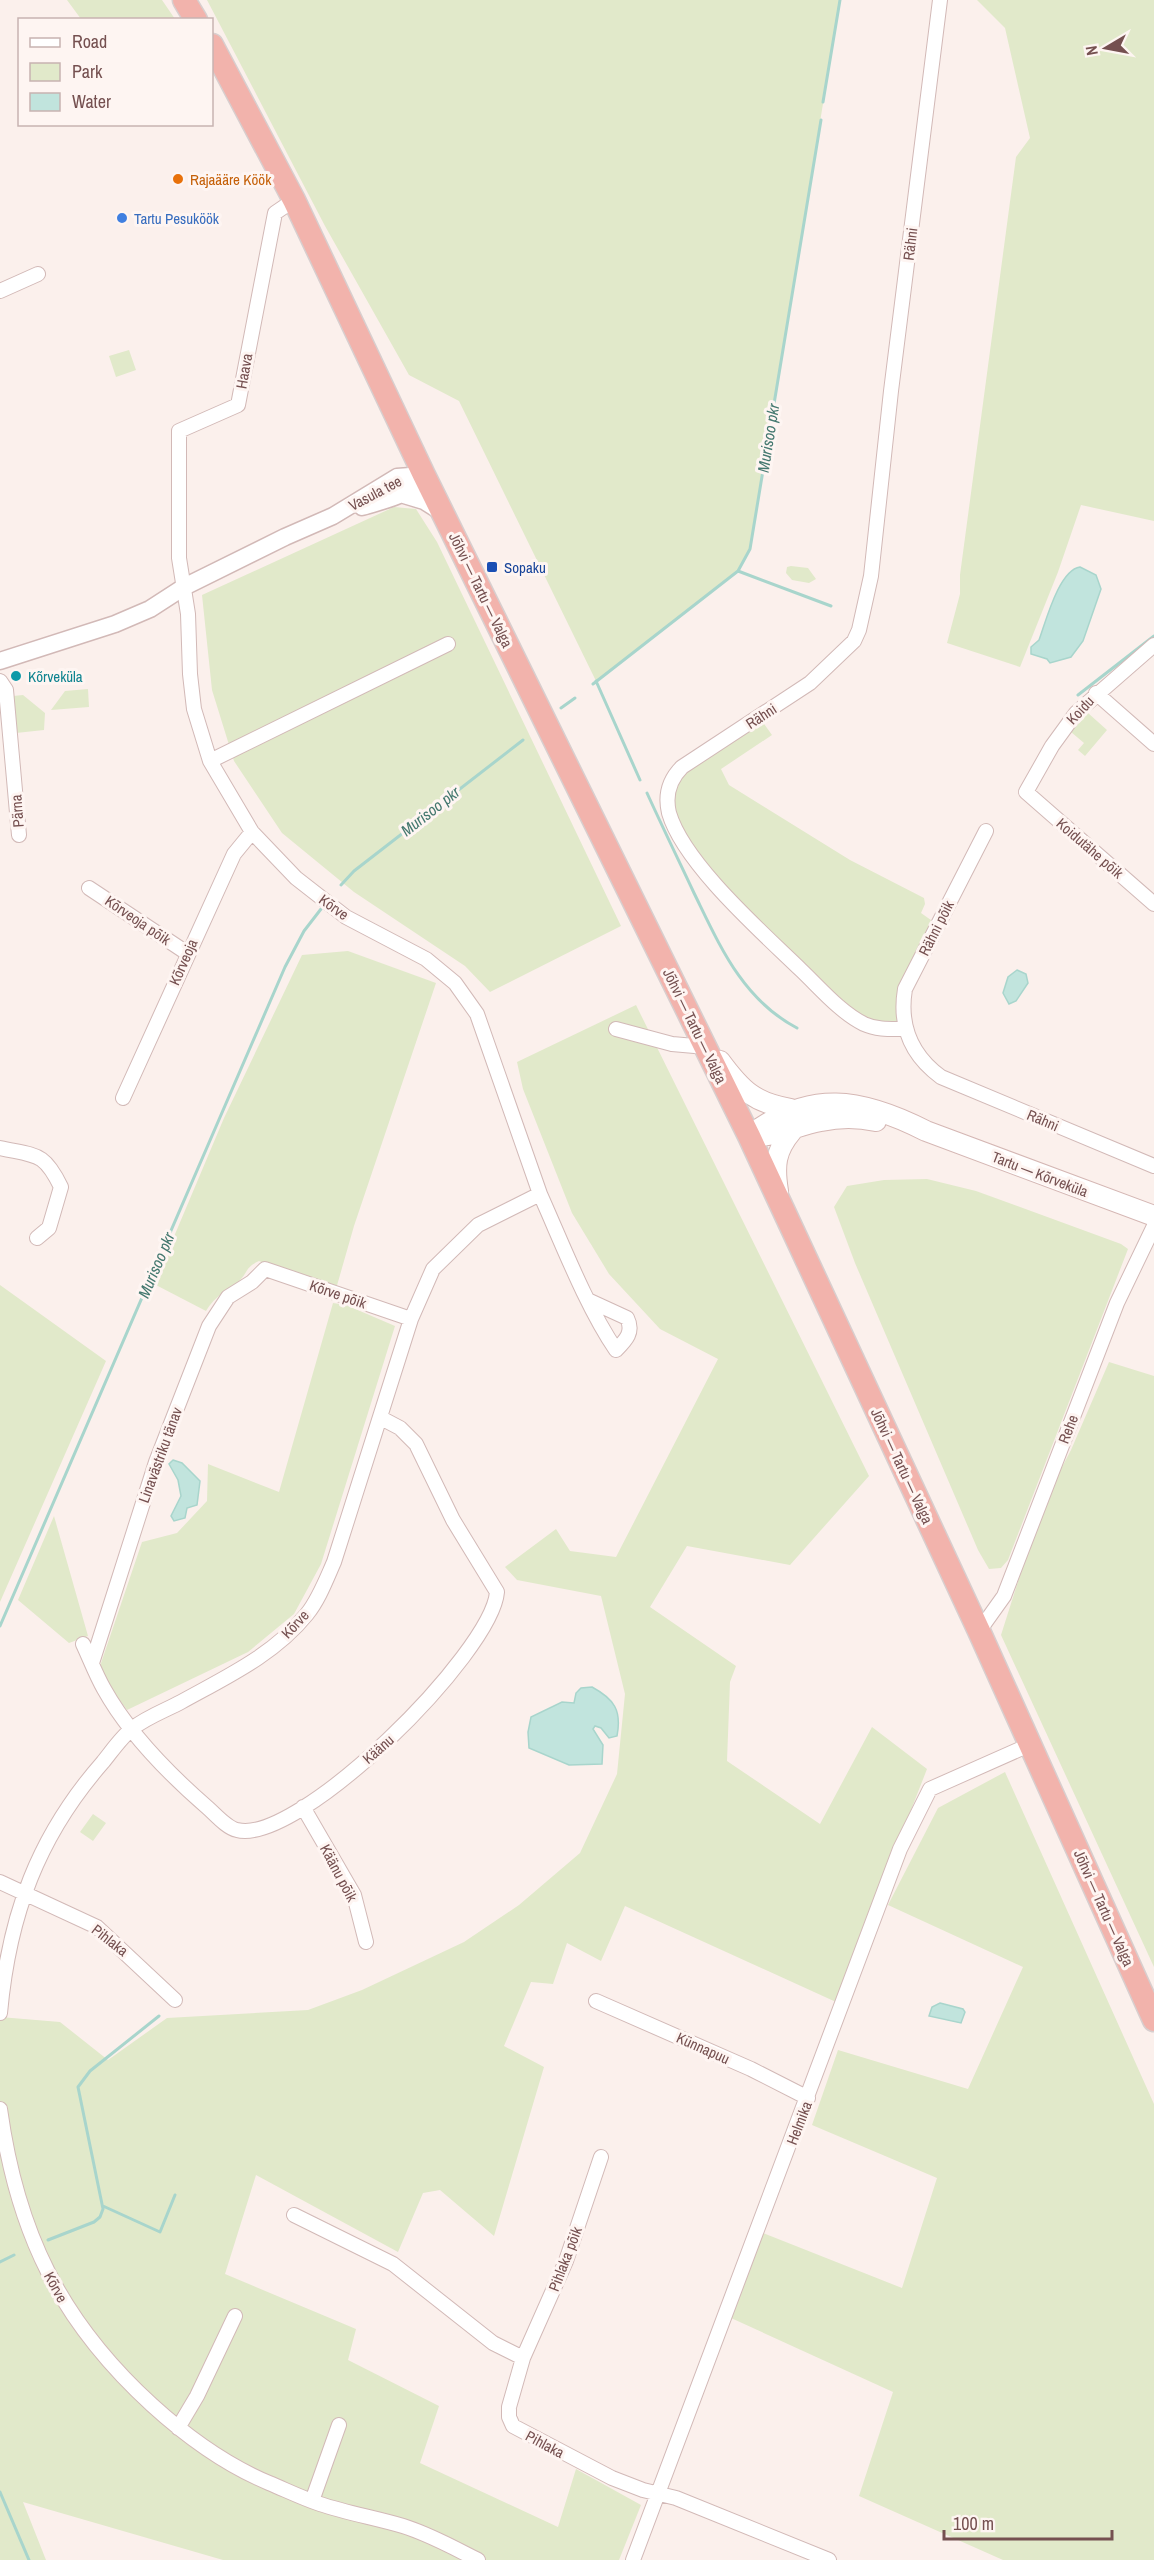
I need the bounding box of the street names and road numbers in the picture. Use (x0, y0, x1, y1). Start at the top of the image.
street label: Rähni (898, 226, 922, 262)
street label: Haava (231, 352, 257, 390)
street label: Vasula tee (345, 470, 405, 516)
street label: Jõhvi — Tartu — Valga (444, 529, 518, 651)
street label: Koidu (1061, 691, 1099, 729)
street label: Rähni (742, 698, 780, 734)
street label: Pärna (5, 794, 29, 828)
street label: Koidutähe põik (1052, 813, 1129, 884)
street label: Kõrve (315, 889, 353, 925)
street label: Kõrveoja põik (101, 890, 176, 950)
street label: Rähni põik (913, 896, 959, 959)
street label: Kõrveoja (164, 935, 203, 988)
street label: Jõhvi — Tartu — Valga (658, 965, 732, 1087)
street label: Rähni (1024, 1104, 1062, 1136)
street label: Tartu — Kõrveküla (989, 1146, 1091, 1202)
street label: Kõrve põik (307, 1274, 370, 1314)
street label: Linavästriku tänav (133, 1403, 187, 1506)
street label: Jõhvi — Tartu — Valga (866, 1405, 938, 1527)
street label: Rehe (1053, 1411, 1083, 1446)
street label: Kõrve (276, 1605, 314, 1643)
street label: Käänu (358, 1729, 398, 1769)
street label: Käänu põik (315, 1841, 363, 1906)
street label: Jõhvi — Tartu — Valga (1069, 1846, 1139, 1970)
street label: Pihlaka (87, 1919, 133, 1961)
street label: Künnapuu (673, 2027, 733, 2069)
street label: Helmika (781, 2098, 817, 2148)
street label: Pihlaka põik (543, 2223, 587, 2294)
street label: Kõrve (39, 2268, 73, 2306)
street label: Pihlaka (522, 2425, 568, 2463)

